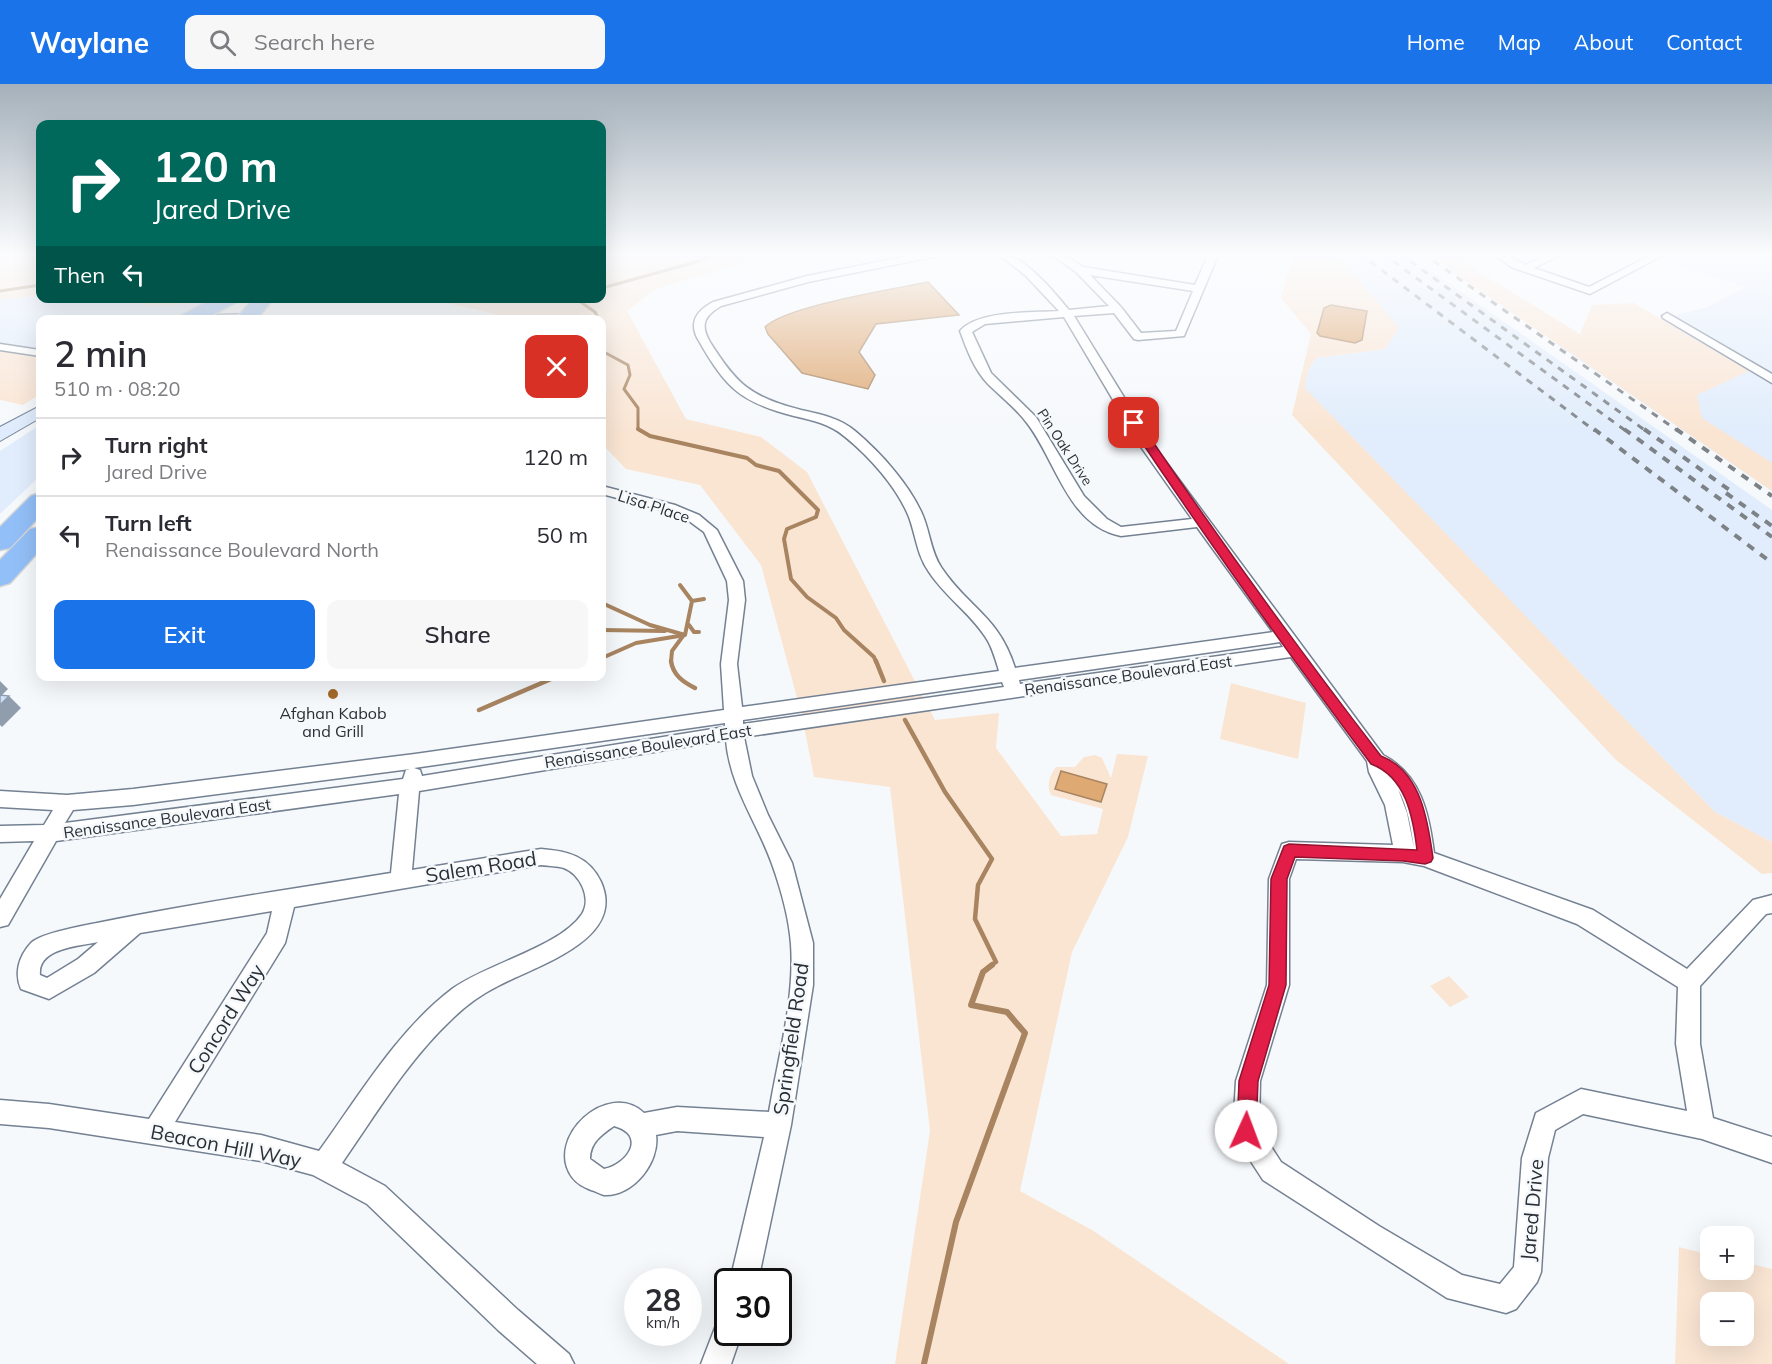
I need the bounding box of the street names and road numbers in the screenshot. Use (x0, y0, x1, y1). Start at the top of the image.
street label: Pin Oak Drive (1033, 405, 1097, 489)
street label: Lisa Place (615, 485, 693, 527)
street label: Renaissance Boulevard East (1023, 650, 1233, 699)
street label: Renaissance Boulevard East (543, 720, 753, 772)
street label: Renaissance Boulevard East (62, 793, 272, 842)
street label: Salem Road (424, 845, 538, 888)
street label: Concord Way (182, 959, 270, 1078)
street label: Springfield Road (767, 961, 814, 1117)
street label: Beacon Hill Way (149, 1119, 304, 1172)
street label: Jared Drive (1515, 1158, 1548, 1262)

